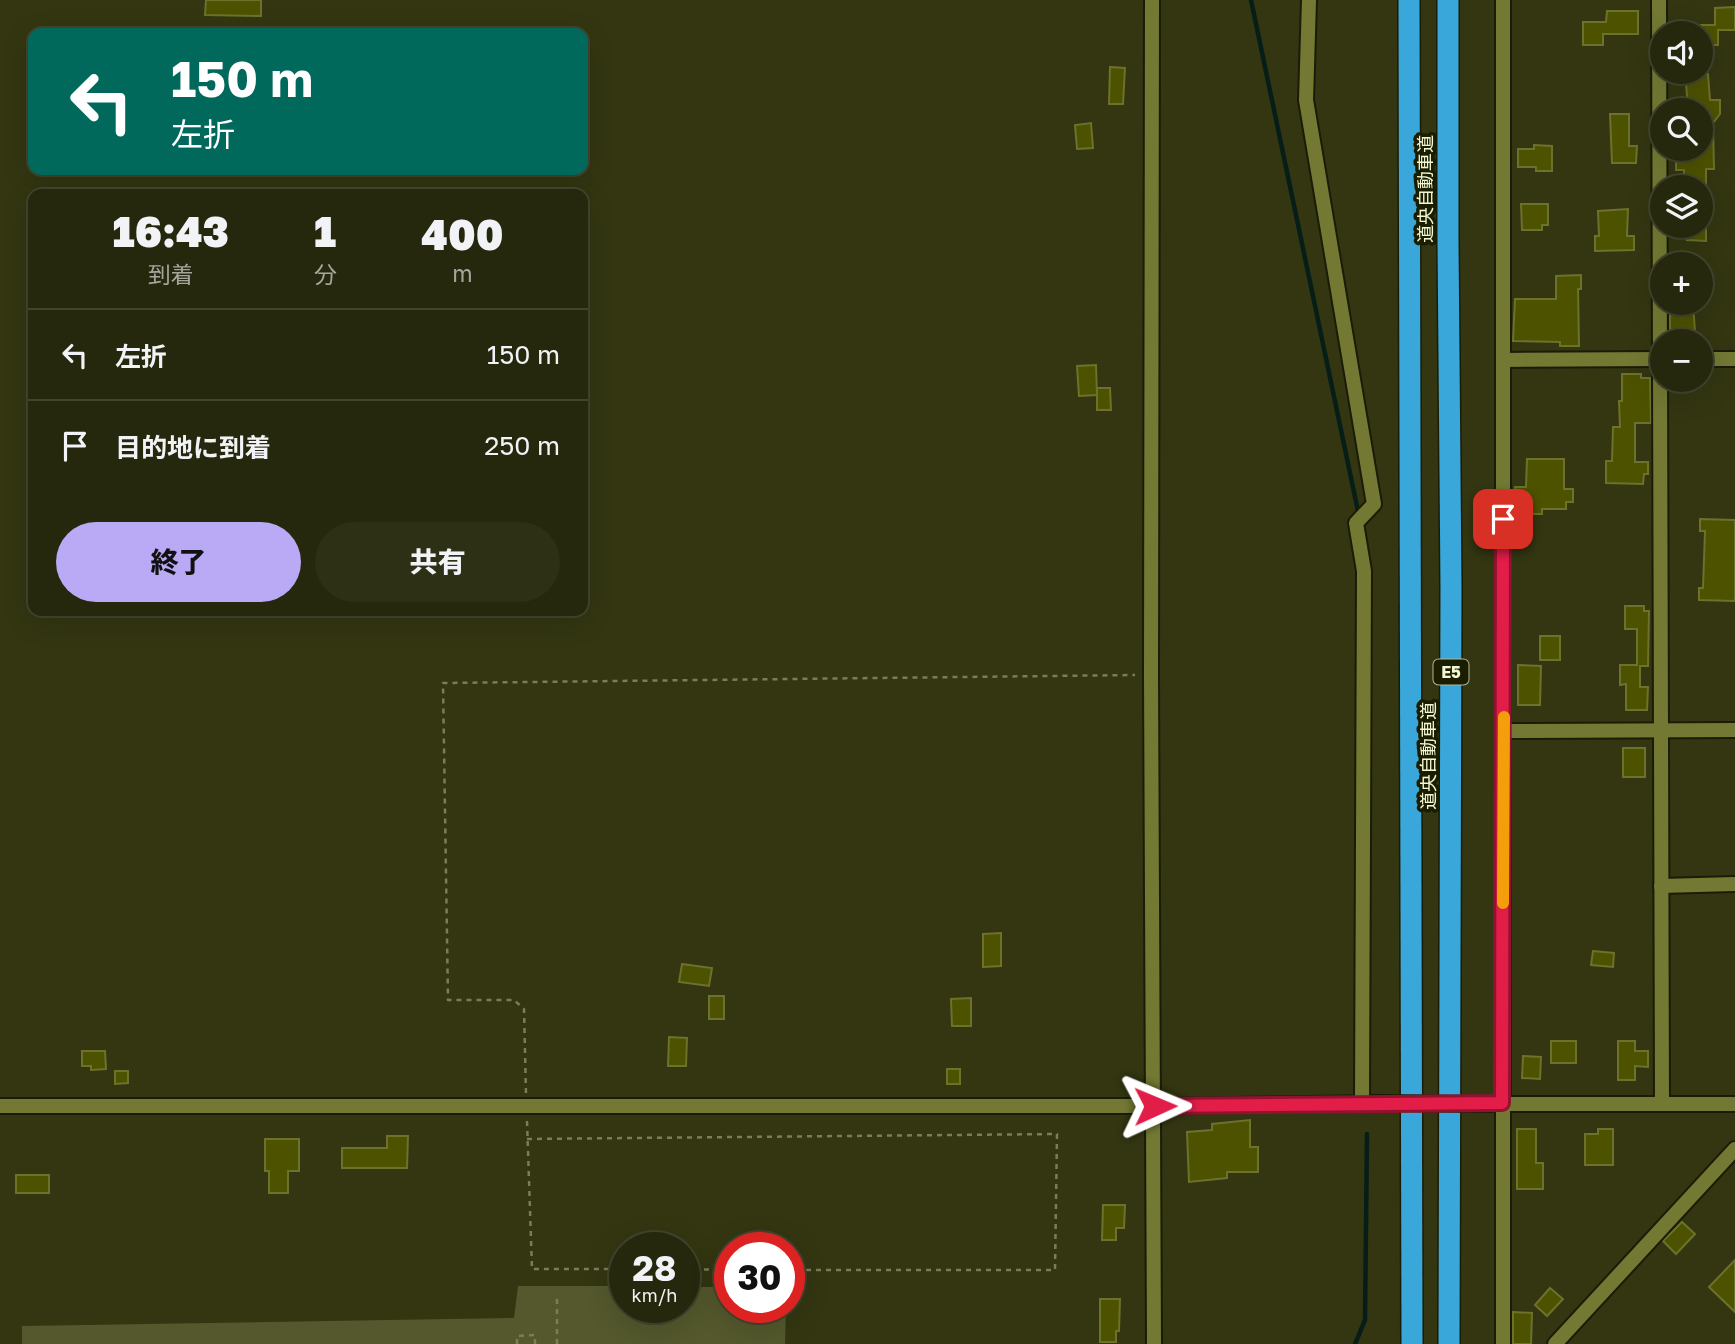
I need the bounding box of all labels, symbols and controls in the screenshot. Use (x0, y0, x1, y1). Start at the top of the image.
map controls (1650, 21, 1713, 392)
button: sound (1650, 21, 1713, 84)
text: 150 m (171, 49, 313, 108)
icon: left (56, 56, 147, 147)
button: search (1650, 98, 1713, 161)
text: 左折 (171, 115, 235, 153)
street label: 道央自動車道 (1414, 135, 1436, 243)
button: layers (1650, 175, 1713, 238)
text: 16:43 (113, 206, 229, 256)
text: 1 (314, 206, 336, 256)
text: 400 (421, 209, 503, 259)
button: + (1650, 252, 1713, 315)
text: m (452, 259, 472, 287)
text: 到着 (148, 260, 194, 288)
text: 分 (314, 260, 337, 288)
button: − (1650, 329, 1713, 392)
icon: left (56, 336, 94, 374)
text: 150 m (487, 339, 560, 370)
text: 左折 (115, 341, 167, 372)
icon: arrive (56, 427, 94, 465)
text: 250 m (484, 430, 560, 461)
text: 目的地に到着 (115, 432, 271, 463)
pin (1473, 489, 1533, 549)
icon: arrive (1484, 500, 1522, 538)
button: 終了 (56, 522, 301, 602)
button: 共有 (315, 522, 560, 602)
road number: E5 (1434, 660, 1468, 684)
street label: 道央自動車道 (1417, 702, 1439, 810)
position arrow (1118, 1069, 1192, 1143)
speed limit sign: 30 (714, 1232, 805, 1323)
text: 28 (633, 1247, 676, 1289)
text: km/h (632, 1284, 677, 1306)

